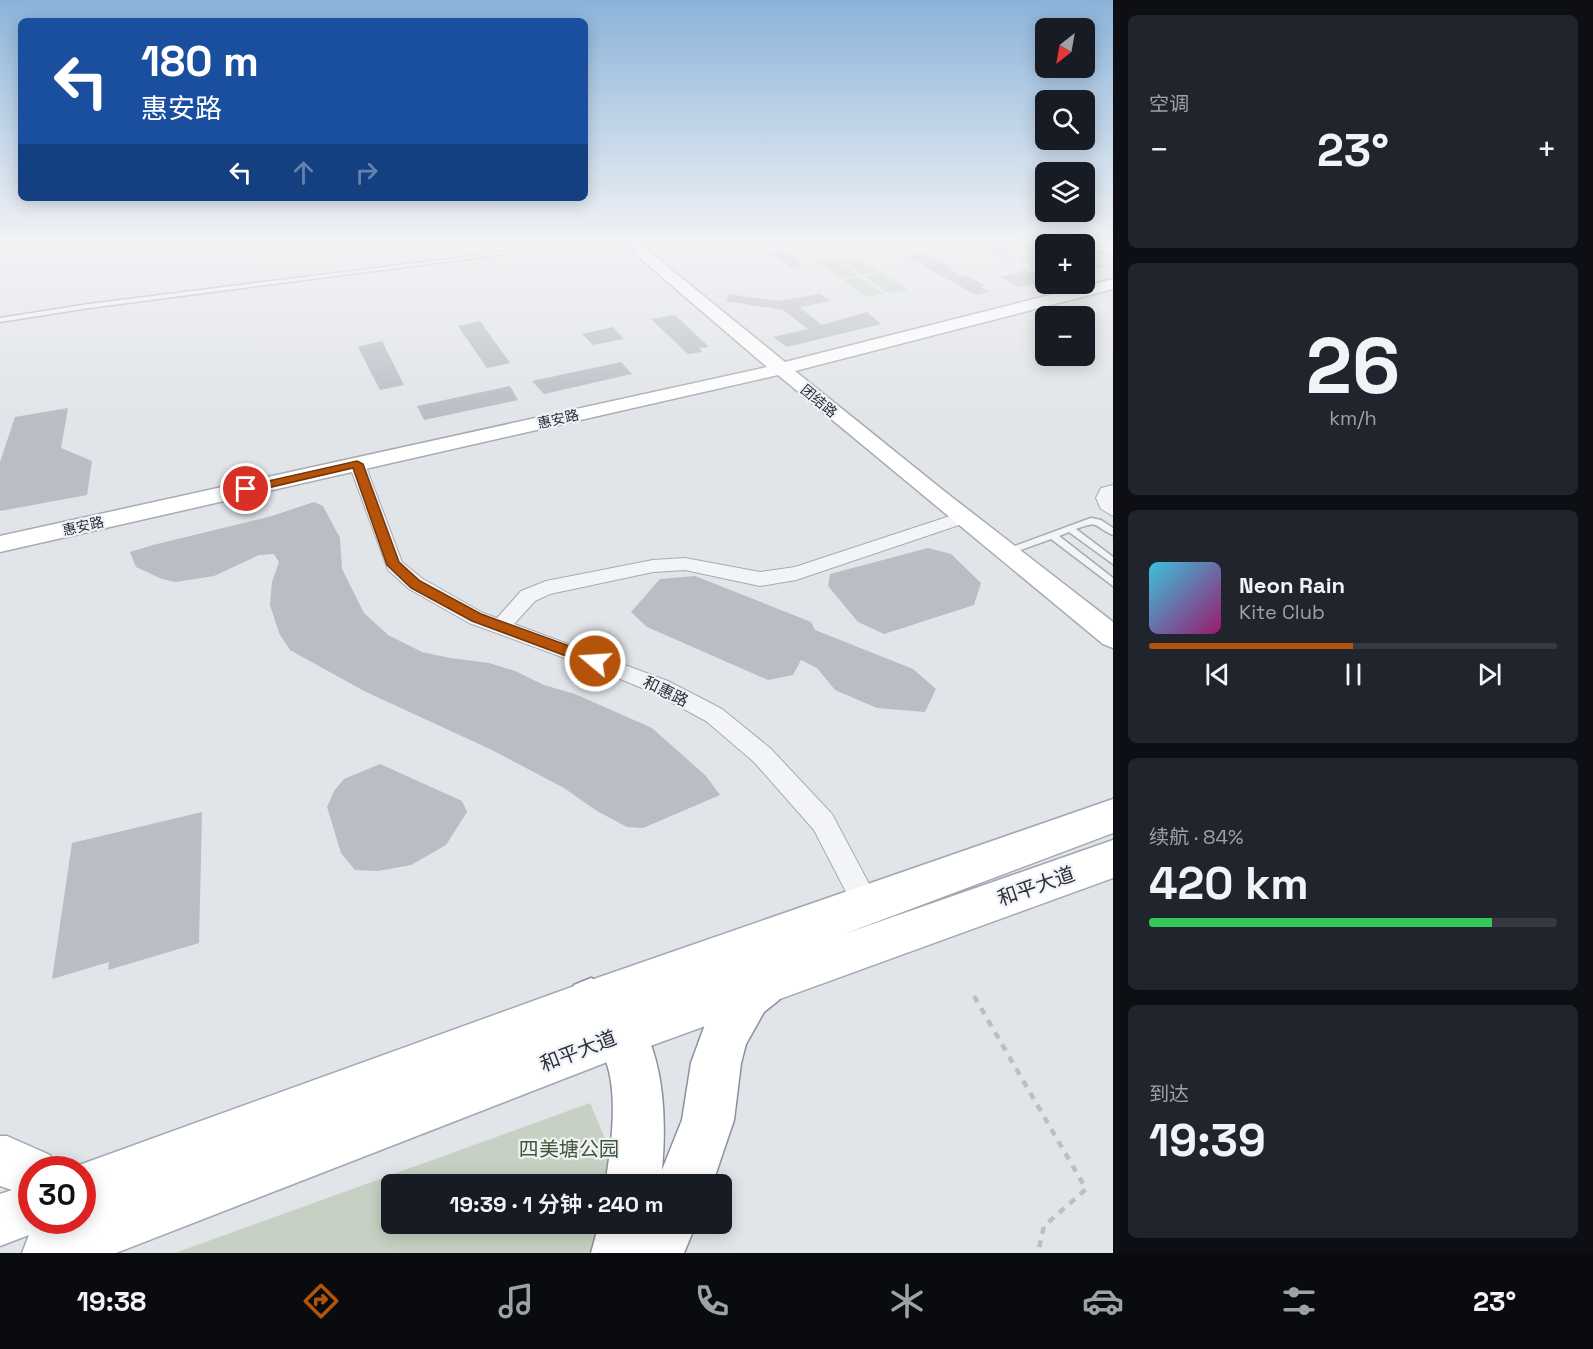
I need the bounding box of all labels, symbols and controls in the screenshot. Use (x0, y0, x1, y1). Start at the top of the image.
north arrow (1035, 18, 1095, 78)
map controls (1035, 18, 1095, 366)
text: 180 m (141, 35, 259, 88)
icon: left (42, 42, 120, 120)
button: search (1035, 90, 1095, 150)
text: 惠安路 (141, 91, 222, 126)
text: 空调 (1149, 91, 1189, 117)
text: 23° (1317, 122, 1389, 179)
text: − (1149, 129, 1169, 171)
text: + (1537, 129, 1557, 171)
icon: left (224, 156, 257, 189)
icon: ahead (287, 156, 320, 189)
icon: right (350, 156, 383, 189)
button: layers (1035, 162, 1095, 222)
button: + (1035, 234, 1095, 294)
button: − (1035, 306, 1095, 366)
text: 26 (1306, 316, 1400, 416)
street label: 团结路 (797, 381, 841, 421)
text: km/h (1329, 405, 1377, 431)
street label: 惠安路 (536, 406, 580, 432)
pin (220, 463, 271, 514)
icon: arrive (229, 472, 262, 505)
street label: 惠安路 (61, 513, 105, 539)
text: Neon Rain (1239, 571, 1345, 599)
text: Kite Club (1239, 599, 1325, 625)
position arrow (563, 629, 627, 693)
icon: previous (1201, 658, 1234, 691)
icon: pause (1337, 658, 1370, 691)
icon: next (1473, 658, 1506, 691)
street label: 和惠路 (640, 671, 692, 711)
text: 续航 · 84% (1149, 824, 1243, 850)
text: 420 km (1149, 855, 1309, 912)
street label: 和平大道 (994, 861, 1078, 911)
street label: 和平大道 (536, 1025, 620, 1077)
text: 到达 (1149, 1081, 1189, 1107)
text: 19:39 (1149, 1112, 1266, 1169)
park label: 四美塘公园 (519, 1136, 619, 1162)
speed limit sign: 30 (18, 1156, 96, 1234)
text: 19:39 · 1 分钟 · 240 m (450, 1190, 663, 1218)
icon: directions (300, 1280, 342, 1322)
icon: music (495, 1280, 537, 1322)
icon: phone (691, 1280, 733, 1322)
icon: climate (886, 1280, 928, 1322)
icon: car (1082, 1280, 1124, 1322)
icon: filters (1278, 1280, 1320, 1322)
text: 19:38 (77, 1284, 146, 1319)
text: 23° (1473, 1284, 1516, 1319)

